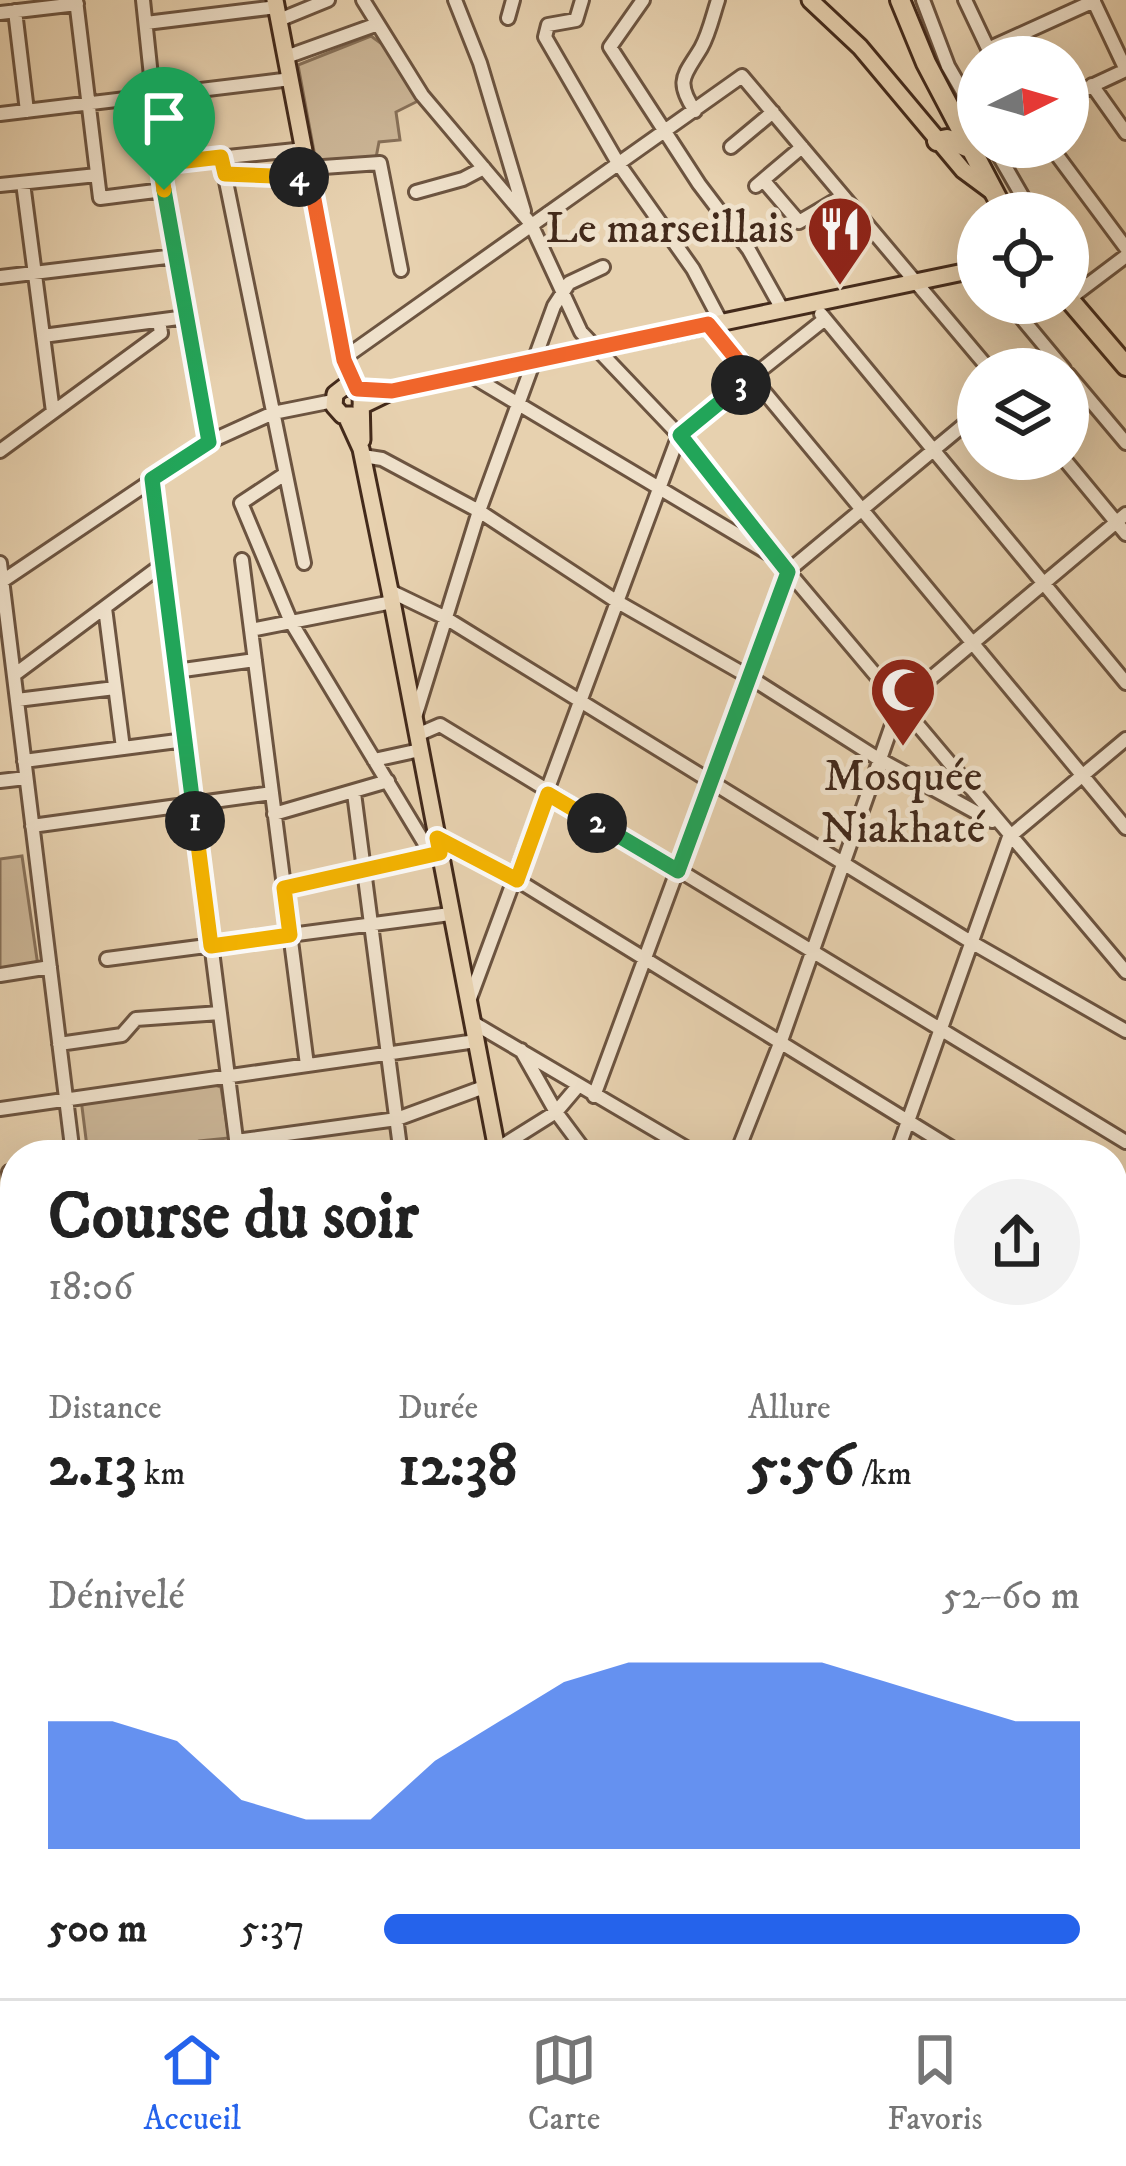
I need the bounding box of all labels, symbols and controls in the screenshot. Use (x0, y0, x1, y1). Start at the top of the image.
north arrow (957, 36, 1089, 168)
map controls (957, 36, 1089, 480)
pin (113, 67, 215, 190)
icon: arrive (131, 85, 197, 151)
pin: 4 (269, 147, 329, 207)
text: 4 (290, 156, 309, 197)
button: locate (957, 192, 1089, 324)
restaurant icon: Le marseillais (805, 194, 875, 288)
place label: Le marseillais (546, 201, 794, 257)
button: layers (957, 348, 1089, 480)
pin: 3 (711, 355, 771, 415)
text: 3 (735, 364, 747, 405)
mosque icon: Mosquée Niakhaté (868, 655, 938, 749)
place label: Mosquée Niakhaté (821, 749, 986, 857)
pin: 1 (165, 791, 225, 851)
pin: 2 (567, 793, 627, 853)
text: 1 (189, 800, 201, 841)
text: 2 (589, 802, 605, 843)
text: Course du soir (48, 1177, 419, 1259)
button: share (954, 1179, 1080, 1305)
text: 18:06 (48, 1263, 133, 1312)
text: Distance (48, 1388, 162, 1429)
text: Durée (398, 1388, 478, 1429)
text: Allure (748, 1388, 831, 1429)
text: 2.13 (48, 1429, 137, 1504)
text: 12:38 (398, 1429, 518, 1504)
text: 5:56 (748, 1429, 855, 1504)
text: km (137, 1454, 185, 1495)
text: /km (855, 1454, 912, 1495)
text: Dénivelé (48, 1572, 185, 1621)
text: 52–60 m (942, 1572, 1080, 1621)
text: 500 m (48, 1905, 147, 1954)
text: 5:37 (240, 1905, 305, 1954)
tab: Accueil (143, 2027, 241, 2140)
tab: Carte (528, 2027, 600, 2140)
tab: Favoris (887, 2027, 983, 2140)

